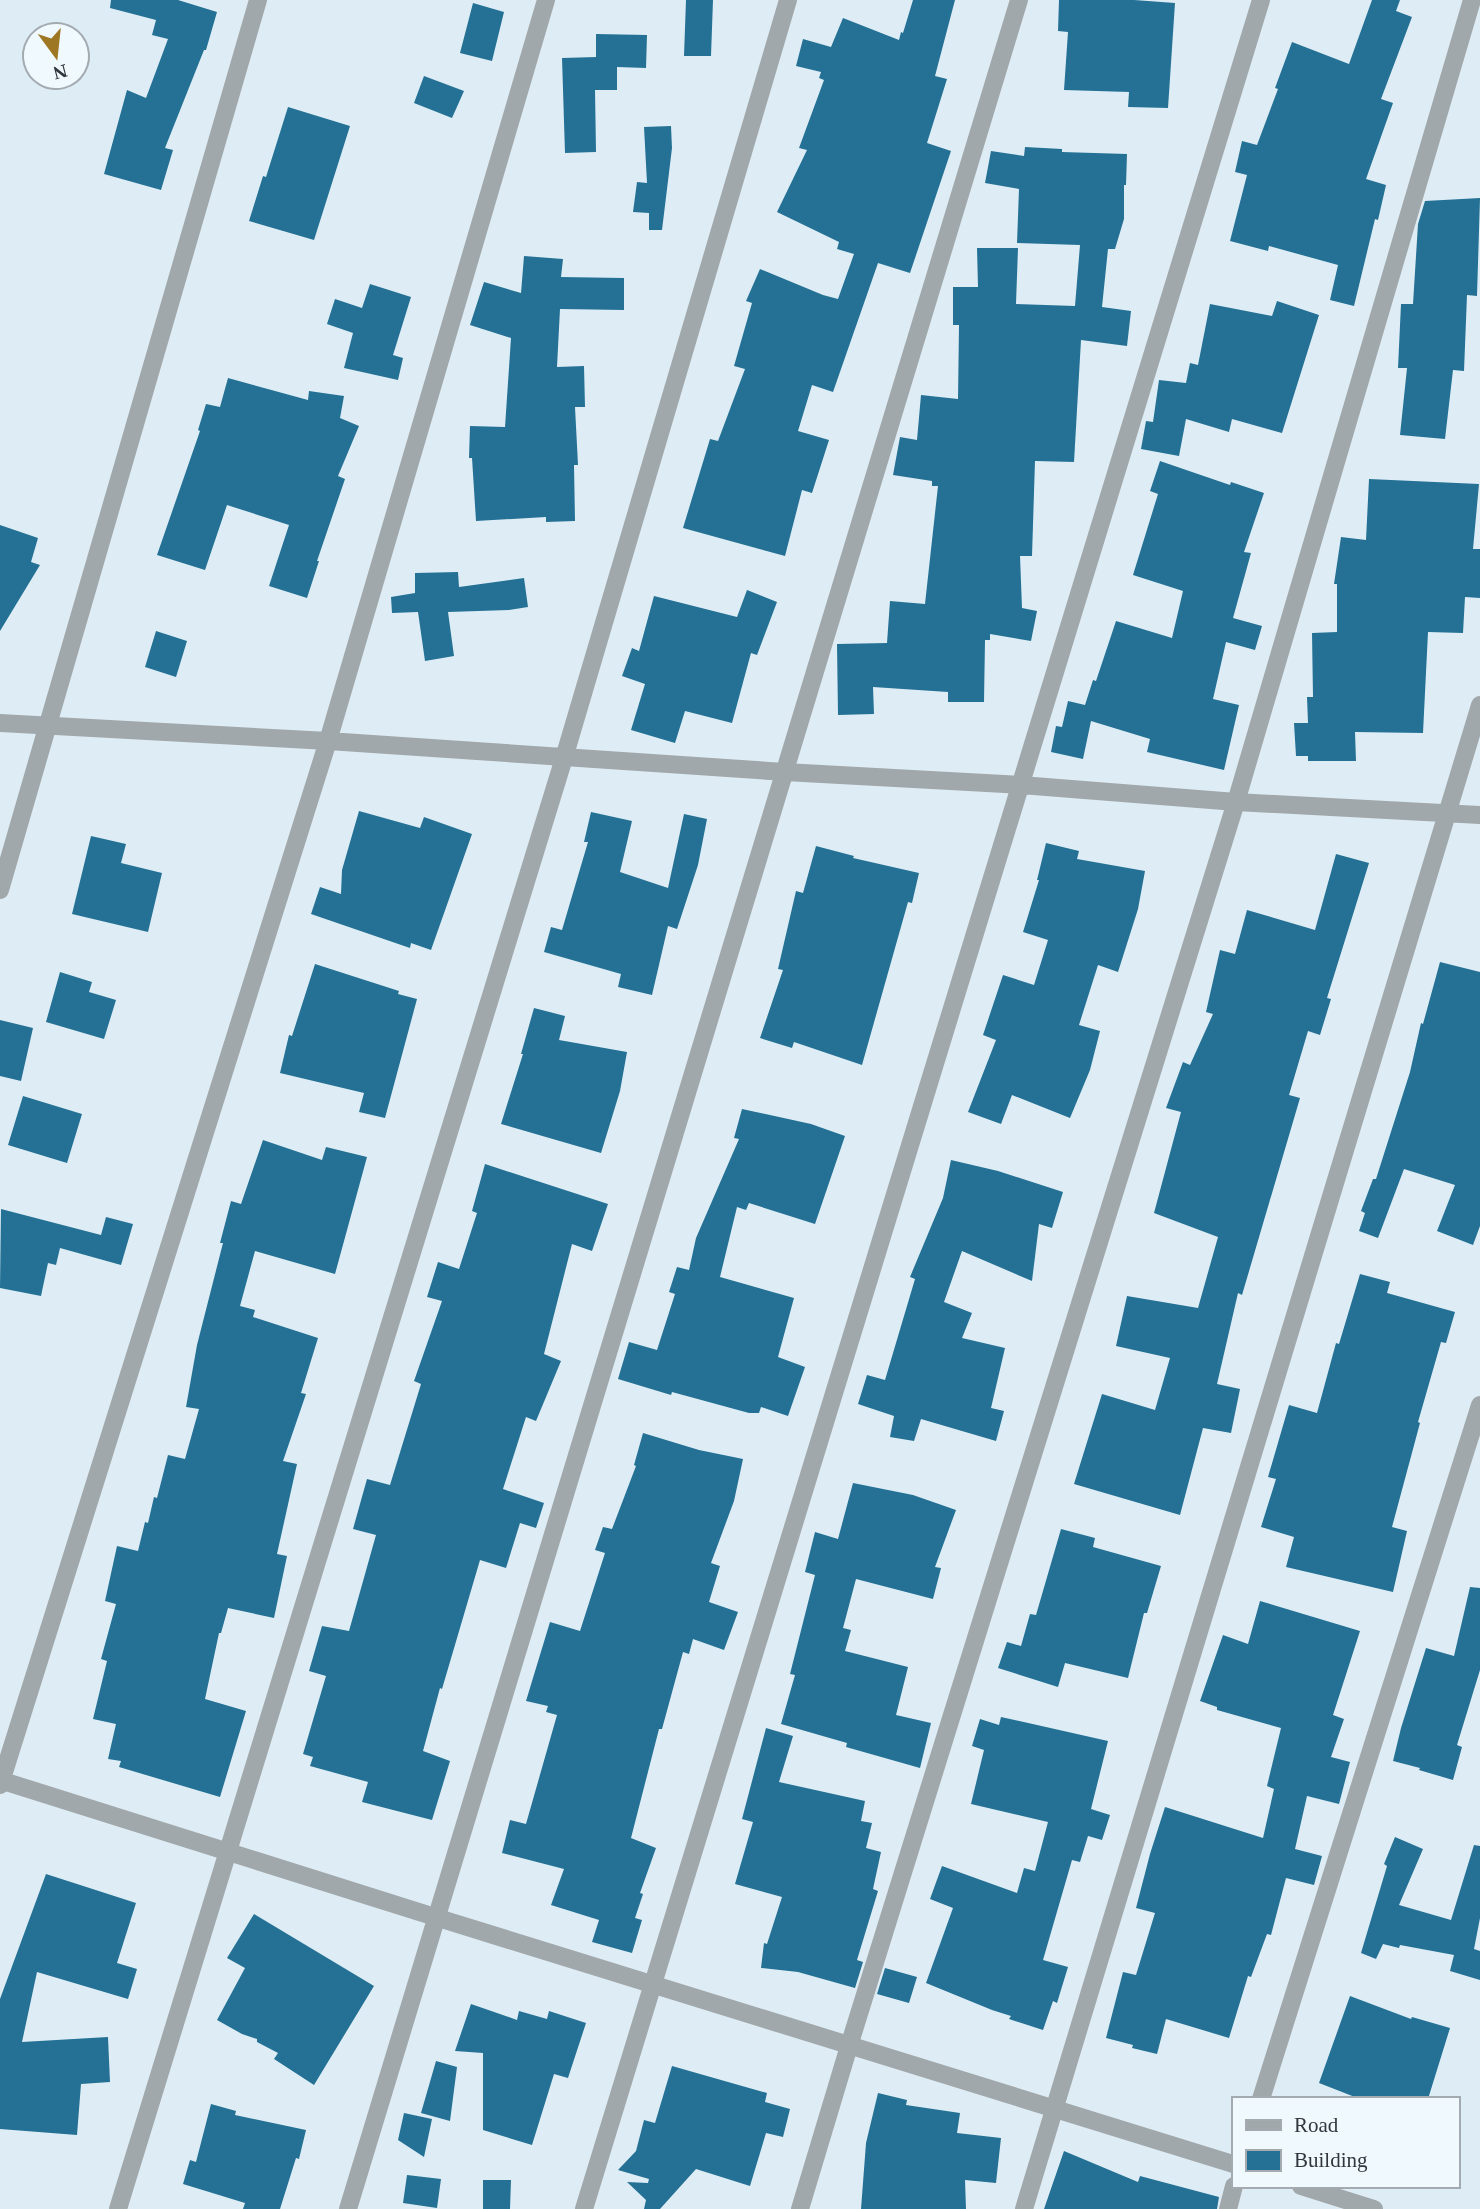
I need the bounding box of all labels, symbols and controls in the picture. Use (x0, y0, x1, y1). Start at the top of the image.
north arrow (21, 21, 91, 91)
text: N (51, 60, 70, 84)
legend (1232, 2097, 1459, 2188)
text: Road (1294, 2113, 1339, 2137)
text: Building (1294, 2148, 1368, 2172)

